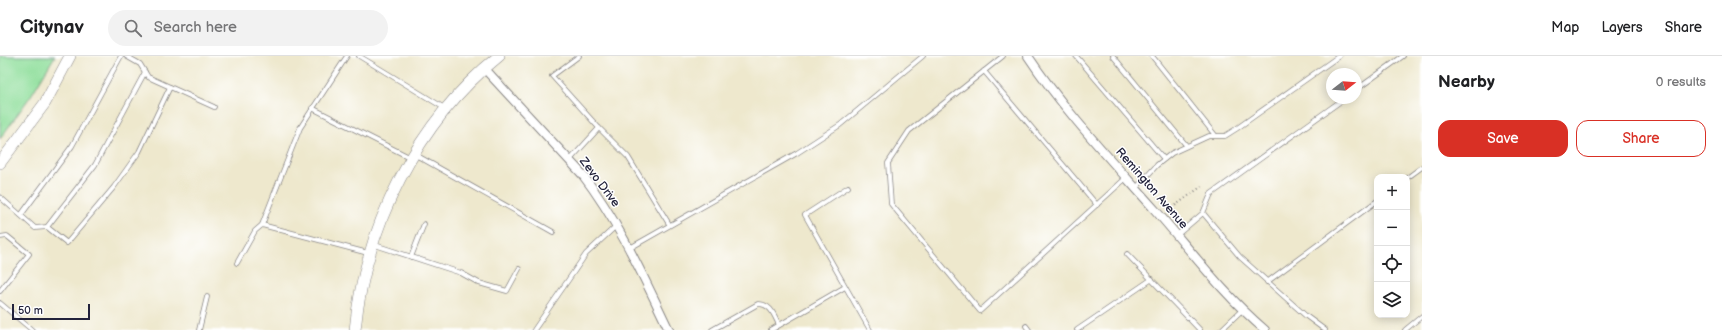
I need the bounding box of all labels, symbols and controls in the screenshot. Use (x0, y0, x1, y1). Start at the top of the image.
search box (108, 10, 388, 46)
text: Citynav (20, 16, 84, 39)
icon: search (122, 17, 144, 39)
text: Search here (154, 18, 237, 37)
text: Map (1551, 19, 1579, 36)
text: Layers (1601, 19, 1643, 36)
text: Share (1665, 19, 1702, 36)
north arrow (1326, 68, 1362, 104)
text: Nearby (1438, 72, 1495, 92)
text: 0 results (1656, 74, 1706, 90)
button: Save (1438, 120, 1568, 157)
button: Share (1576, 120, 1706, 157)
street label: Remington Avenue (1112, 145, 1191, 232)
street label: Zevo Drive (575, 154, 623, 210)
map controls (1374, 174, 1410, 318)
button: + (1374, 174, 1410, 210)
button: − (1374, 210, 1410, 246)
button: locate (1374, 246, 1410, 282)
button: layers (1374, 282, 1410, 318)
scale bar (12, 302, 90, 321)
text: 50 m (18, 304, 43, 317)

